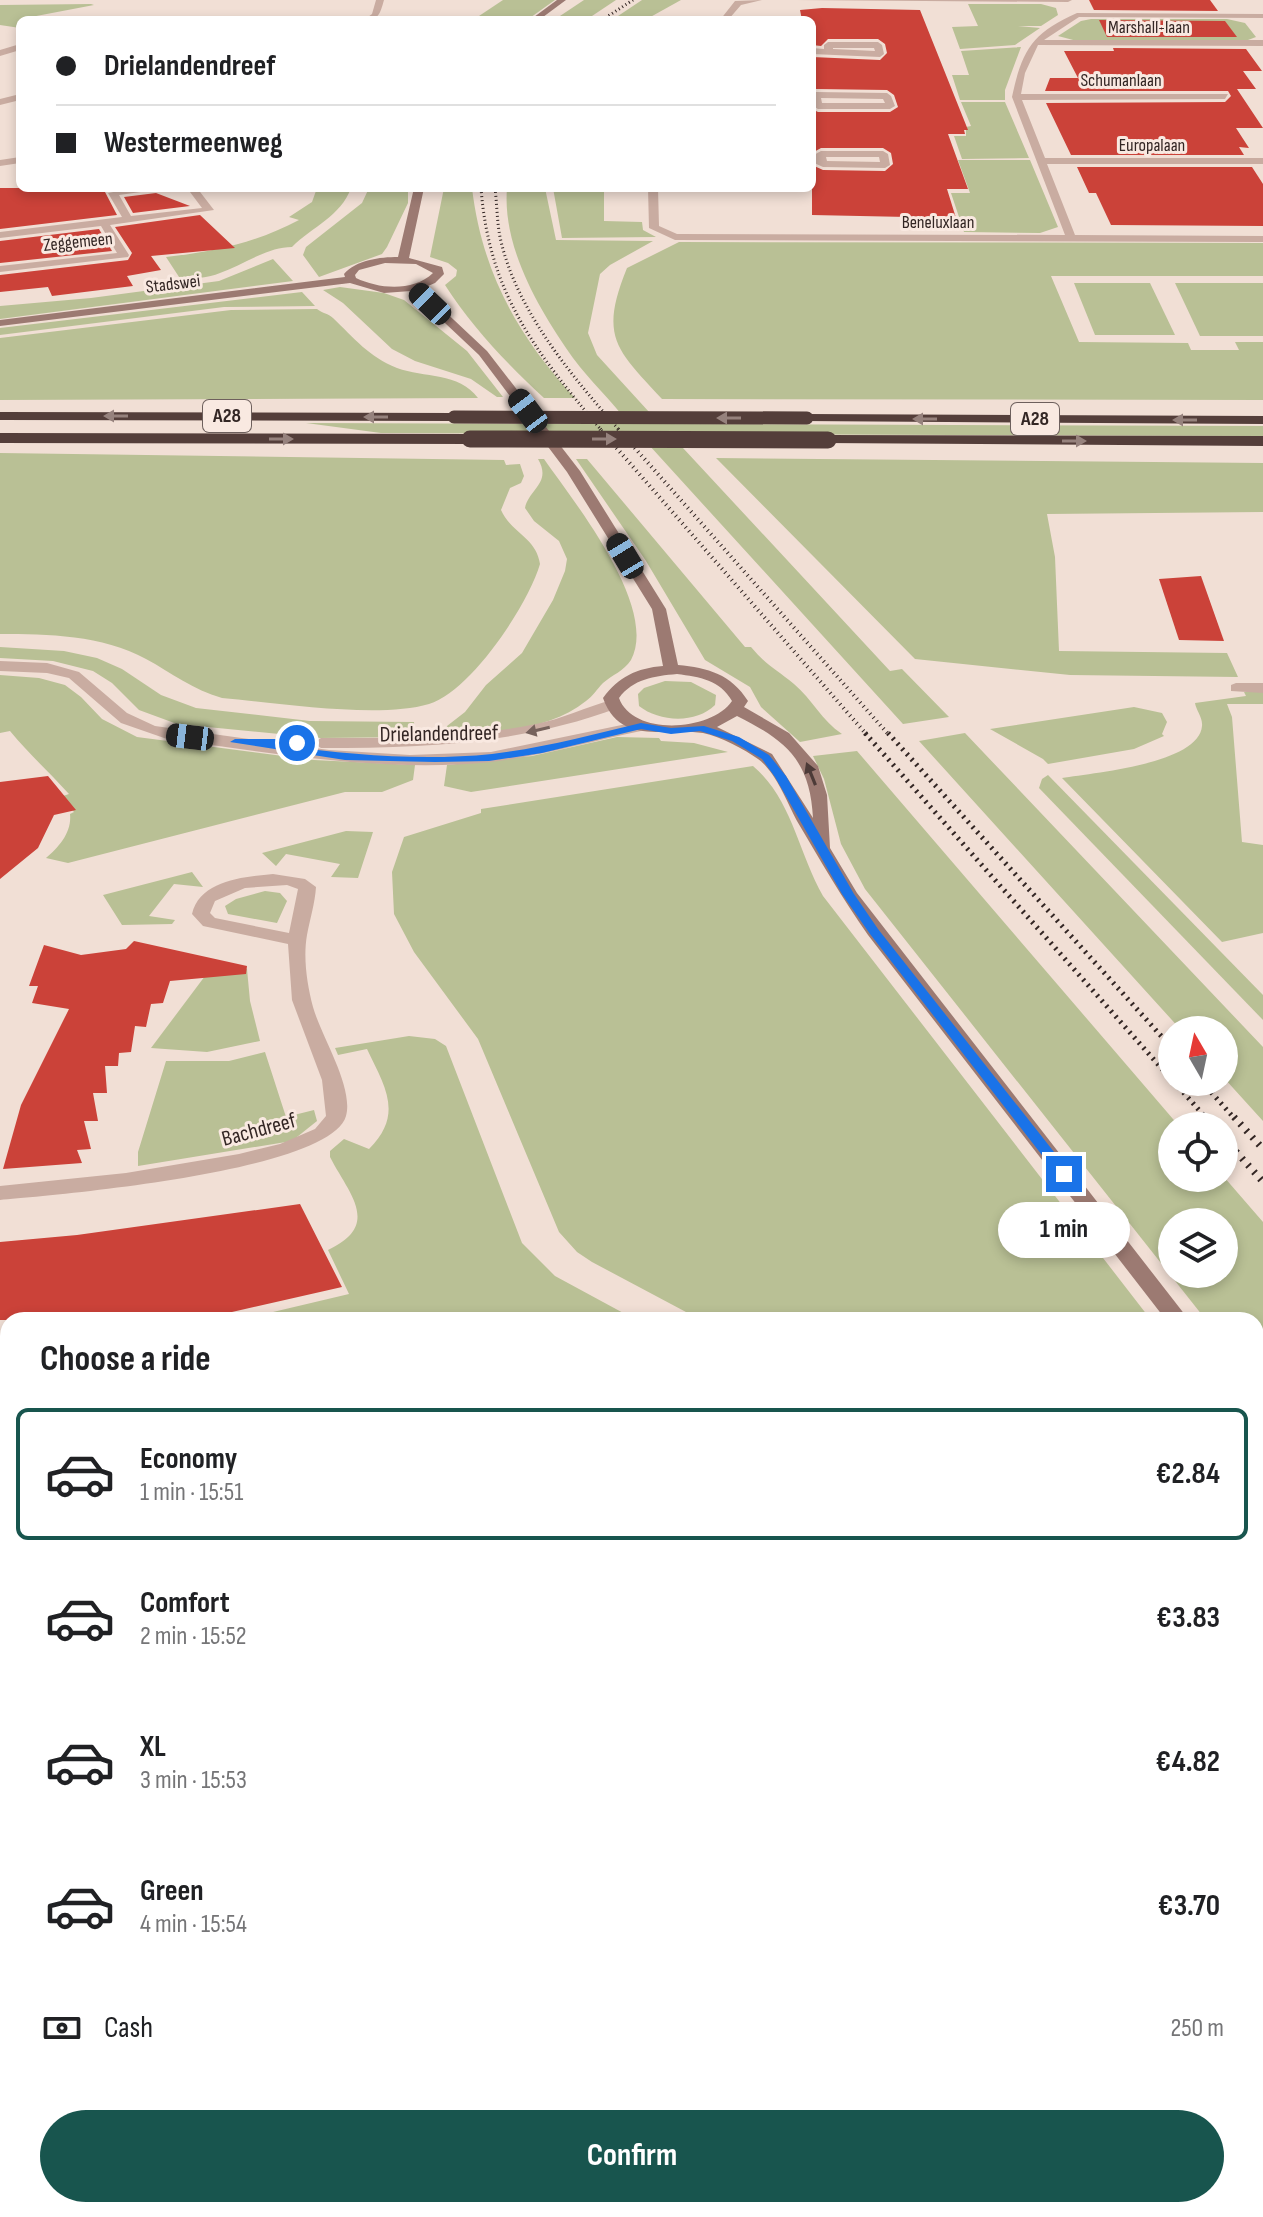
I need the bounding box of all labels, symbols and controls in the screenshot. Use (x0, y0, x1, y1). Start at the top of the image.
street label: Marshall-laan (1108, 17, 1190, 38)
text: Drielandendreef (104, 48, 276, 84)
street label: Schumanlaan (1080, 70, 1162, 91)
text: Westermeenweg (104, 125, 283, 161)
street label: Europalaan (1119, 135, 1185, 156)
street label: Beneluxlaan (902, 212, 974, 233)
street label: Zeggemeen (42, 228, 114, 256)
street label: Stadswei (145, 270, 201, 298)
car (404, 279, 456, 329)
car (504, 385, 552, 437)
road number: A28 (203, 400, 251, 432)
road number: A28 (1011, 403, 1059, 435)
one-way arrow (103, 410, 128, 422)
one-way arrow (363, 411, 388, 423)
one-way arrow (716, 412, 741, 424)
one-way arrow (912, 413, 937, 425)
one-way arrow (1172, 414, 1197, 426)
one-way arrow (269, 433, 294, 445)
one-way arrow (592, 433, 617, 445)
one-way arrow (1062, 435, 1087, 447)
car (602, 529, 648, 583)
street label: Drielandendreef (379, 719, 499, 749)
car (165, 722, 215, 752)
route start (279, 725, 315, 761)
one-way arrow (525, 725, 550, 737)
one-way arrow (805, 762, 818, 786)
north arrow (1158, 1016, 1238, 1096)
map controls (1158, 1016, 1238, 1288)
street label: Bachdreef (219, 1107, 300, 1153)
button: locate (1158, 1112, 1238, 1192)
route end (1046, 1156, 1082, 1192)
callout: 1 min (998, 1202, 1130, 1258)
button: layers (1158, 1208, 1238, 1288)
text: 1 min (1040, 1214, 1088, 1245)
text: Choose a ride (40, 1338, 211, 1381)
icon: car (44, 1438, 116, 1510)
text: Economy (140, 1441, 237, 1477)
text: €2.84 (1156, 1456, 1220, 1492)
text: 1 min · 15:51 (140, 1477, 243, 1508)
icon: car (44, 1582, 116, 1654)
text: Comfort (140, 1585, 230, 1621)
text: €3.83 (1156, 1600, 1220, 1636)
text: 2 min · 15:52 (140, 1621, 247, 1652)
icon: car (44, 1726, 116, 1798)
text: XL (140, 1729, 166, 1765)
text: €4.82 (1156, 1744, 1220, 1780)
text: 3 min · 15:53 (140, 1765, 247, 1796)
icon: car (44, 1870, 116, 1942)
text: Green (140, 1873, 204, 1909)
text: €3.70 (1158, 1888, 1220, 1924)
text: 4 min · 15:54 (140, 1909, 247, 1940)
icon: cash (40, 2006, 84, 2050)
text: Cash (104, 2010, 153, 2046)
text: 250 m (1170, 2013, 1224, 2044)
button: Confirm (40, 2110, 1224, 2202)

